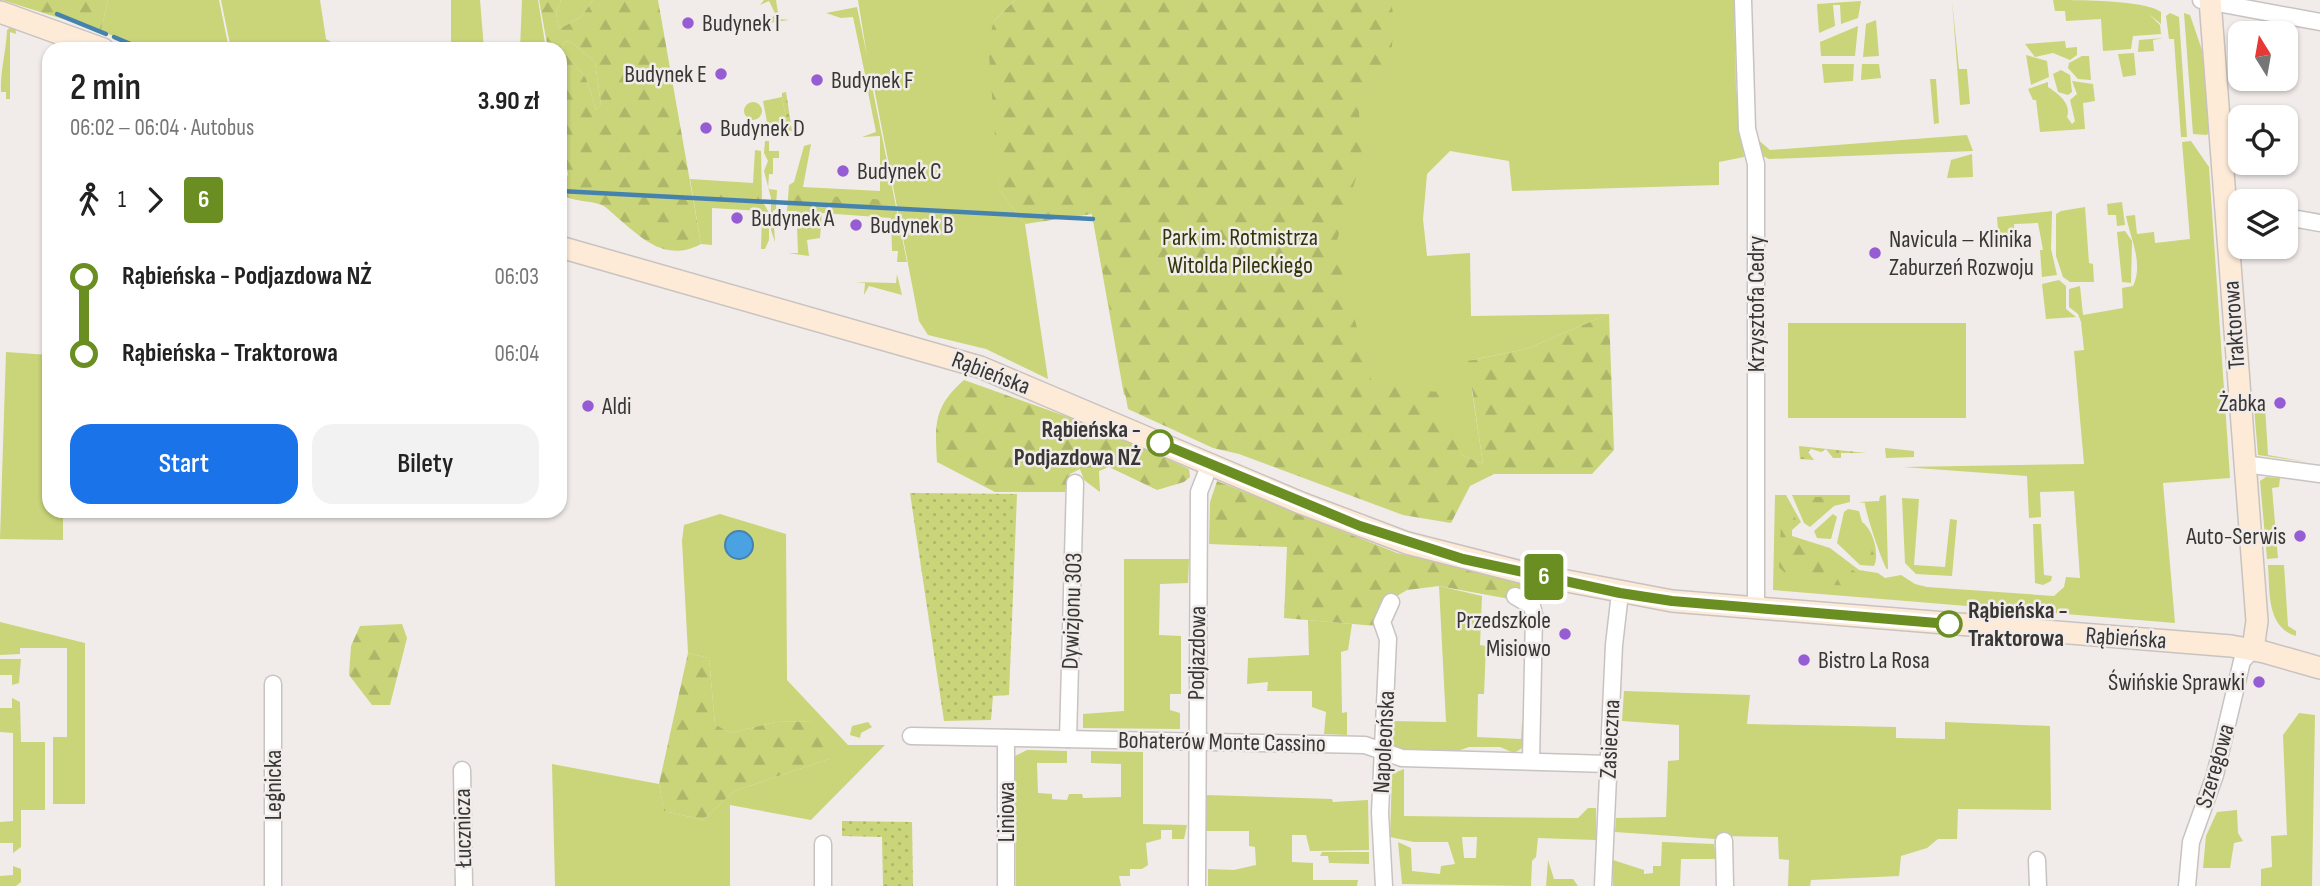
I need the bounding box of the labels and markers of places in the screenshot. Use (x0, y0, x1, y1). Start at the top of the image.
place label: Budynek I (702, 9, 780, 38)
marker: Budynek I (680, 15, 696, 31)
place label: Budynek E (624, 60, 707, 89)
marker: Budynek E (713, 66, 729, 82)
place label: Budynek F (831, 66, 913, 95)
marker: Budynek F (809, 72, 825, 88)
place label: Budynek D (720, 114, 805, 143)
marker: Budynek D (698, 120, 714, 136)
place label: Budynek C (857, 157, 942, 186)
marker: Budynek C (835, 163, 851, 179)
place label: Budynek A (751, 204, 835, 233)
marker: Budynek A (729, 210, 745, 226)
place label: Budynek B (870, 211, 954, 240)
marker: Budynek B (848, 217, 864, 233)
place label: Navicula – Klinika Zaburzeń Rozwoju (1889, 225, 2034, 282)
marker: Navicula – Klinika Zaburzeń Rozwoju (1867, 245, 1883, 261)
place label: Żabka (2219, 389, 2266, 418)
place label: Aldi (601, 392, 632, 421)
marker: Żabka (2272, 395, 2288, 411)
marker: Aldi (580, 398, 596, 414)
place label: Rąbieńska - Podjazdowa NŻ (1014, 415, 1141, 472)
marker: Rąbieńska - Podjazdowa NŻ (1147, 430, 1173, 456)
place label: Auto-Serwis (2185, 522, 2286, 551)
marker: Auto-Serwis (2292, 528, 2308, 544)
place label: Rąbieńska - Traktorowa (1968, 596, 2068, 653)
place label: Przedszkole Misiowo (1456, 606, 1551, 663)
marker: Rąbieńska - Traktorowa (1936, 611, 1962, 637)
marker: Przedszkole Misiowo (1557, 626, 1573, 642)
place label: Bistro La Rosa (1818, 646, 1930, 675)
marker: Bistro La Rosa (1796, 652, 1812, 668)
place label: Świńskie Sprawki (2108, 668, 2245, 697)
marker: Świńskie Sprawki (2251, 674, 2267, 690)

